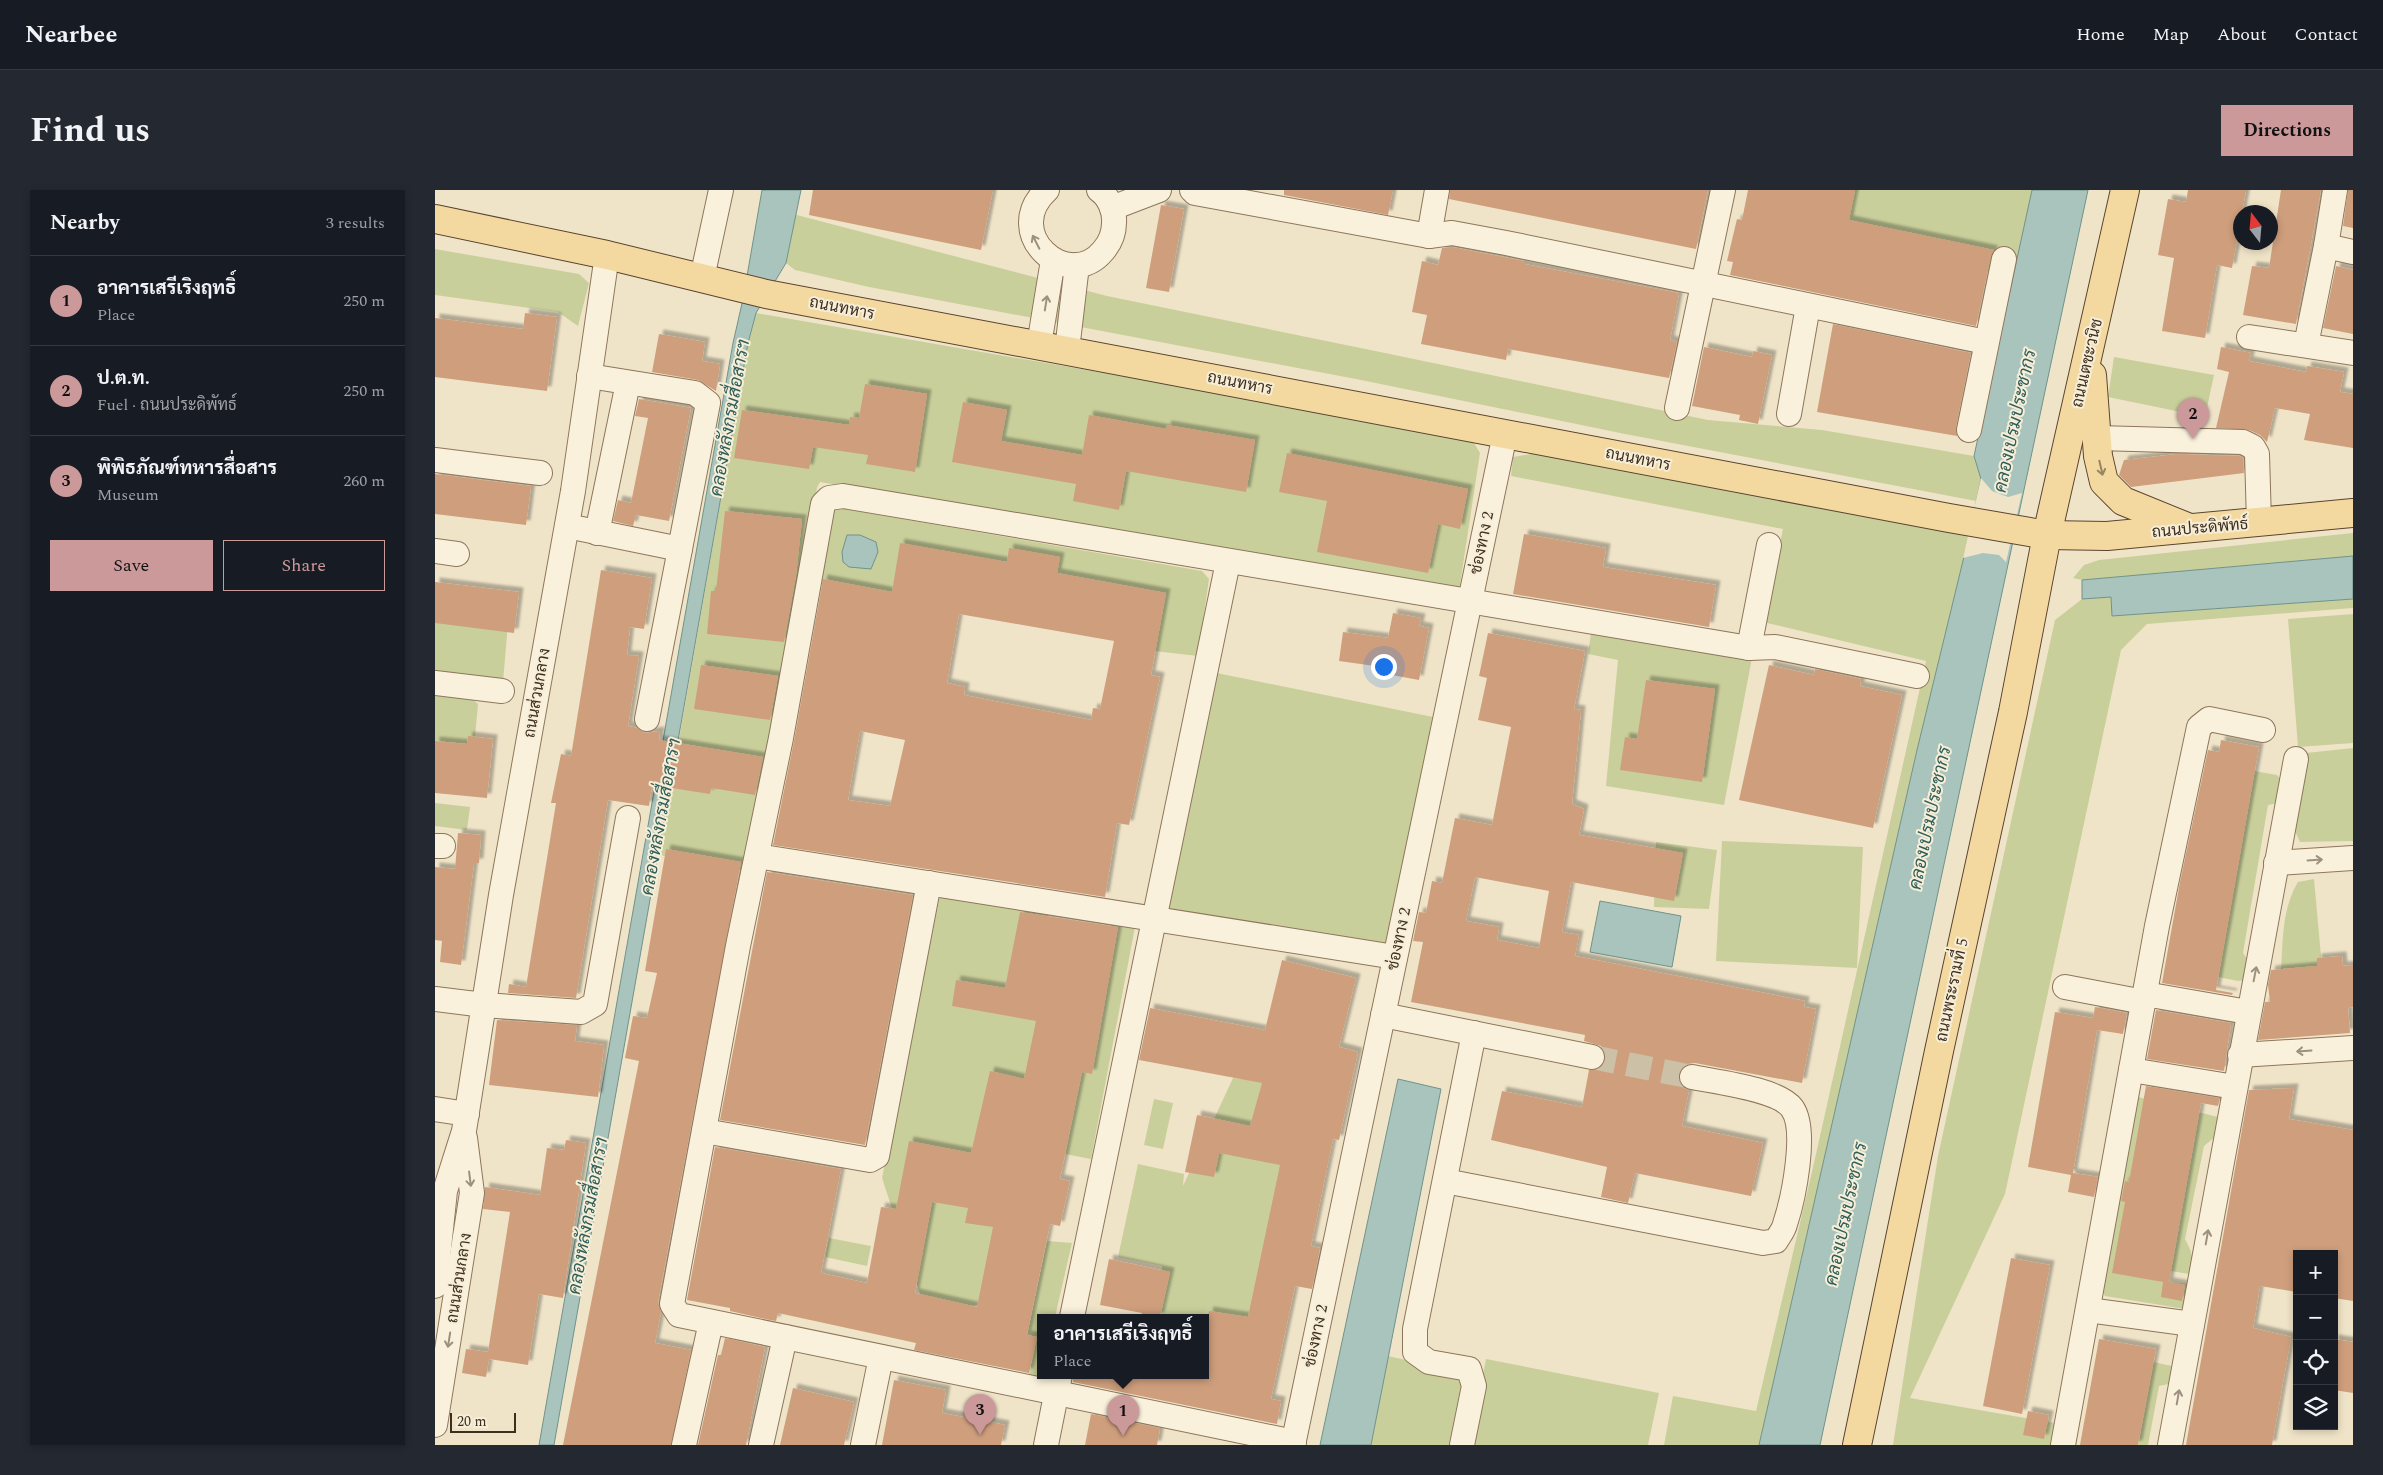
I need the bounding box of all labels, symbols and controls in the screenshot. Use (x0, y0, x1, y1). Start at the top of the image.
text: Nearbee (25, 17, 117, 53)
text: Home (2076, 21, 2125, 48)
text: Map (2153, 21, 2189, 48)
text: About (2217, 21, 2267, 48)
text: Contact (2295, 21, 2358, 48)
text: Find us (30, 104, 150, 157)
button: Directions (2221, 105, 2353, 156)
north arrow (2233, 205, 2278, 250)
text: Nearby (50, 207, 120, 239)
text: 3 results (326, 211, 385, 235)
one-way arrow (1031, 235, 1040, 250)
text: อาคารเสรีเริงฤทธิ์ (97, 274, 236, 303)
text: 1 (62, 289, 70, 313)
text: 250 m (343, 289, 385, 313)
street label: ถนนทหาร (807, 290, 877, 326)
one-way arrow (1041, 295, 1051, 311)
text: Place (97, 303, 135, 327)
street label: ถนนเตชะวนิช (2065, 316, 2109, 410)
water label: คลองหลังกรมสื่อสารฯ (700, 337, 757, 499)
water label: คลองเปรมประชากร (1987, 346, 2044, 495)
text: ป.ต.ท. (97, 364, 150, 393)
street label: ถนนทหาร (1205, 365, 1275, 401)
text: 2 (62, 379, 70, 403)
text: 250 m (343, 379, 385, 403)
text: Fuel · ถนนประดิพัทธ์ (97, 393, 237, 417)
pin: 2 (2177, 398, 2209, 439)
street label: ถนนทหาร (1603, 441, 1673, 477)
text: พิพิธภัณฑ์ทหารสื่อสาร (97, 454, 277, 483)
one-way arrow (2096, 459, 2106, 475)
text: 3 (62, 469, 70, 493)
text: 260 m (343, 469, 385, 493)
text: Museum (97, 483, 159, 507)
street label: ช่องทาง 2 (1464, 509, 1500, 577)
street label: ถนนประดิพัทธ์ (2151, 511, 2250, 544)
button: Save (50, 540, 213, 591)
button: Share (223, 540, 385, 591)
street label: ถนนส่วนกลาง (517, 646, 557, 740)
your location (1371, 654, 1397, 680)
water label: คลองหลังกรมสื่อสารฯ (631, 736, 688, 898)
water label: คลองเปรมประชากร (1902, 743, 1959, 892)
one-way arrow (2306, 856, 2322, 865)
street label: ช่องทาง 2 (1381, 905, 1417, 973)
street label: ถนนพระรามที่ 5 (1926, 935, 1975, 1044)
one-way arrow (2251, 966, 2261, 982)
one-way arrow (2297, 1046, 2313, 1055)
water label: คลองหลังกรมสื่อสารฯ (558, 1135, 615, 1297)
water label: คลองเปรมประชากร (1818, 1139, 1875, 1288)
one-way arrow (465, 1171, 475, 1187)
one-way arrow (2203, 1230, 2213, 1246)
street label: ถนนส่วนกลาง (440, 1231, 478, 1325)
map controls (2293, 1250, 2338, 1430)
button: + (2293, 1250, 2338, 1295)
button: − (2293, 1295, 2338, 1340)
street label: ช่องทาง 2 (1298, 1302, 1334, 1370)
popup (1037, 1314, 1209, 1379)
text: อาคารเสรีเริงฤทธิ์ (1053, 1320, 1193, 1349)
one-way arrow (444, 1332, 454, 1348)
button: locate (2293, 1340, 2338, 1385)
text: Place (1053, 1349, 1091, 1373)
button: layers (2293, 1385, 2338, 1430)
one-way arrow (2174, 1389, 2184, 1405)
pin: 3 (964, 1394, 996, 1435)
pin: 1 (1107, 1395, 1139, 1436)
scale bar (450, 1410, 516, 1433)
text: 20 m (457, 1411, 487, 1432)

